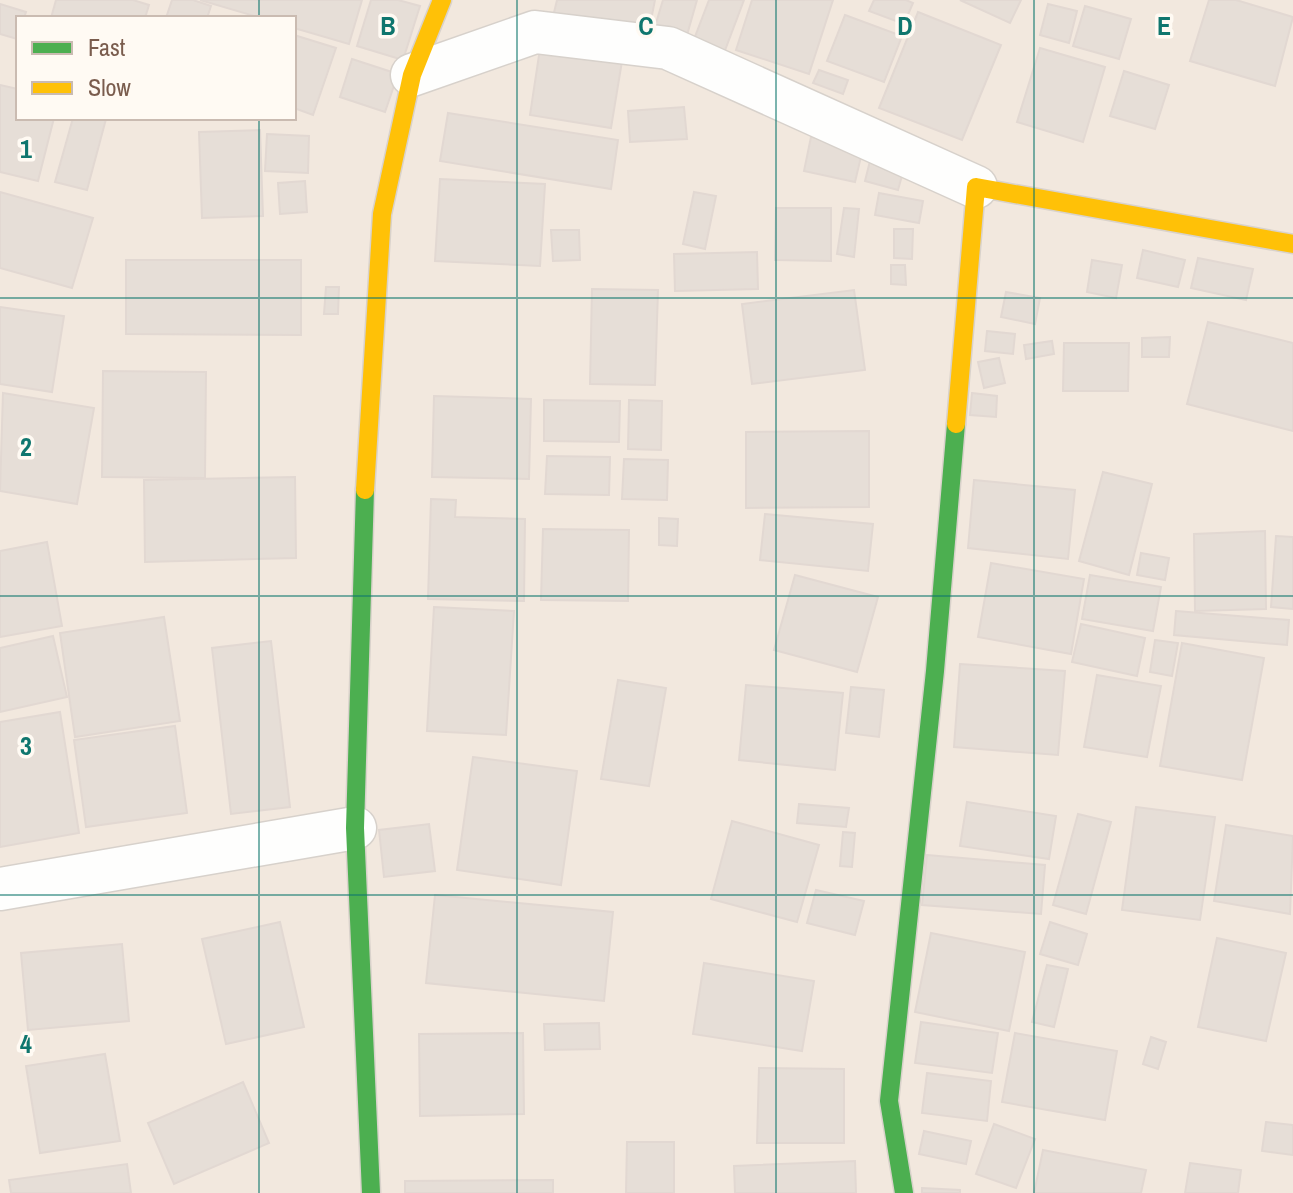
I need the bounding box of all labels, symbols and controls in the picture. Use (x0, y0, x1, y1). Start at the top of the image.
text: B (380, 8, 396, 43)
text: C (638, 8, 654, 43)
text: D (897, 8, 913, 43)
text: E (1157, 8, 1171, 43)
legend (16, 16, 296, 120)
text: Fast (88, 31, 126, 63)
text: Slow (88, 71, 131, 103)
text: 1 (20, 131, 32, 166)
text: 2 (20, 429, 32, 464)
text: 3 (20, 728, 32, 763)
text: 4 (20, 1026, 32, 1061)

